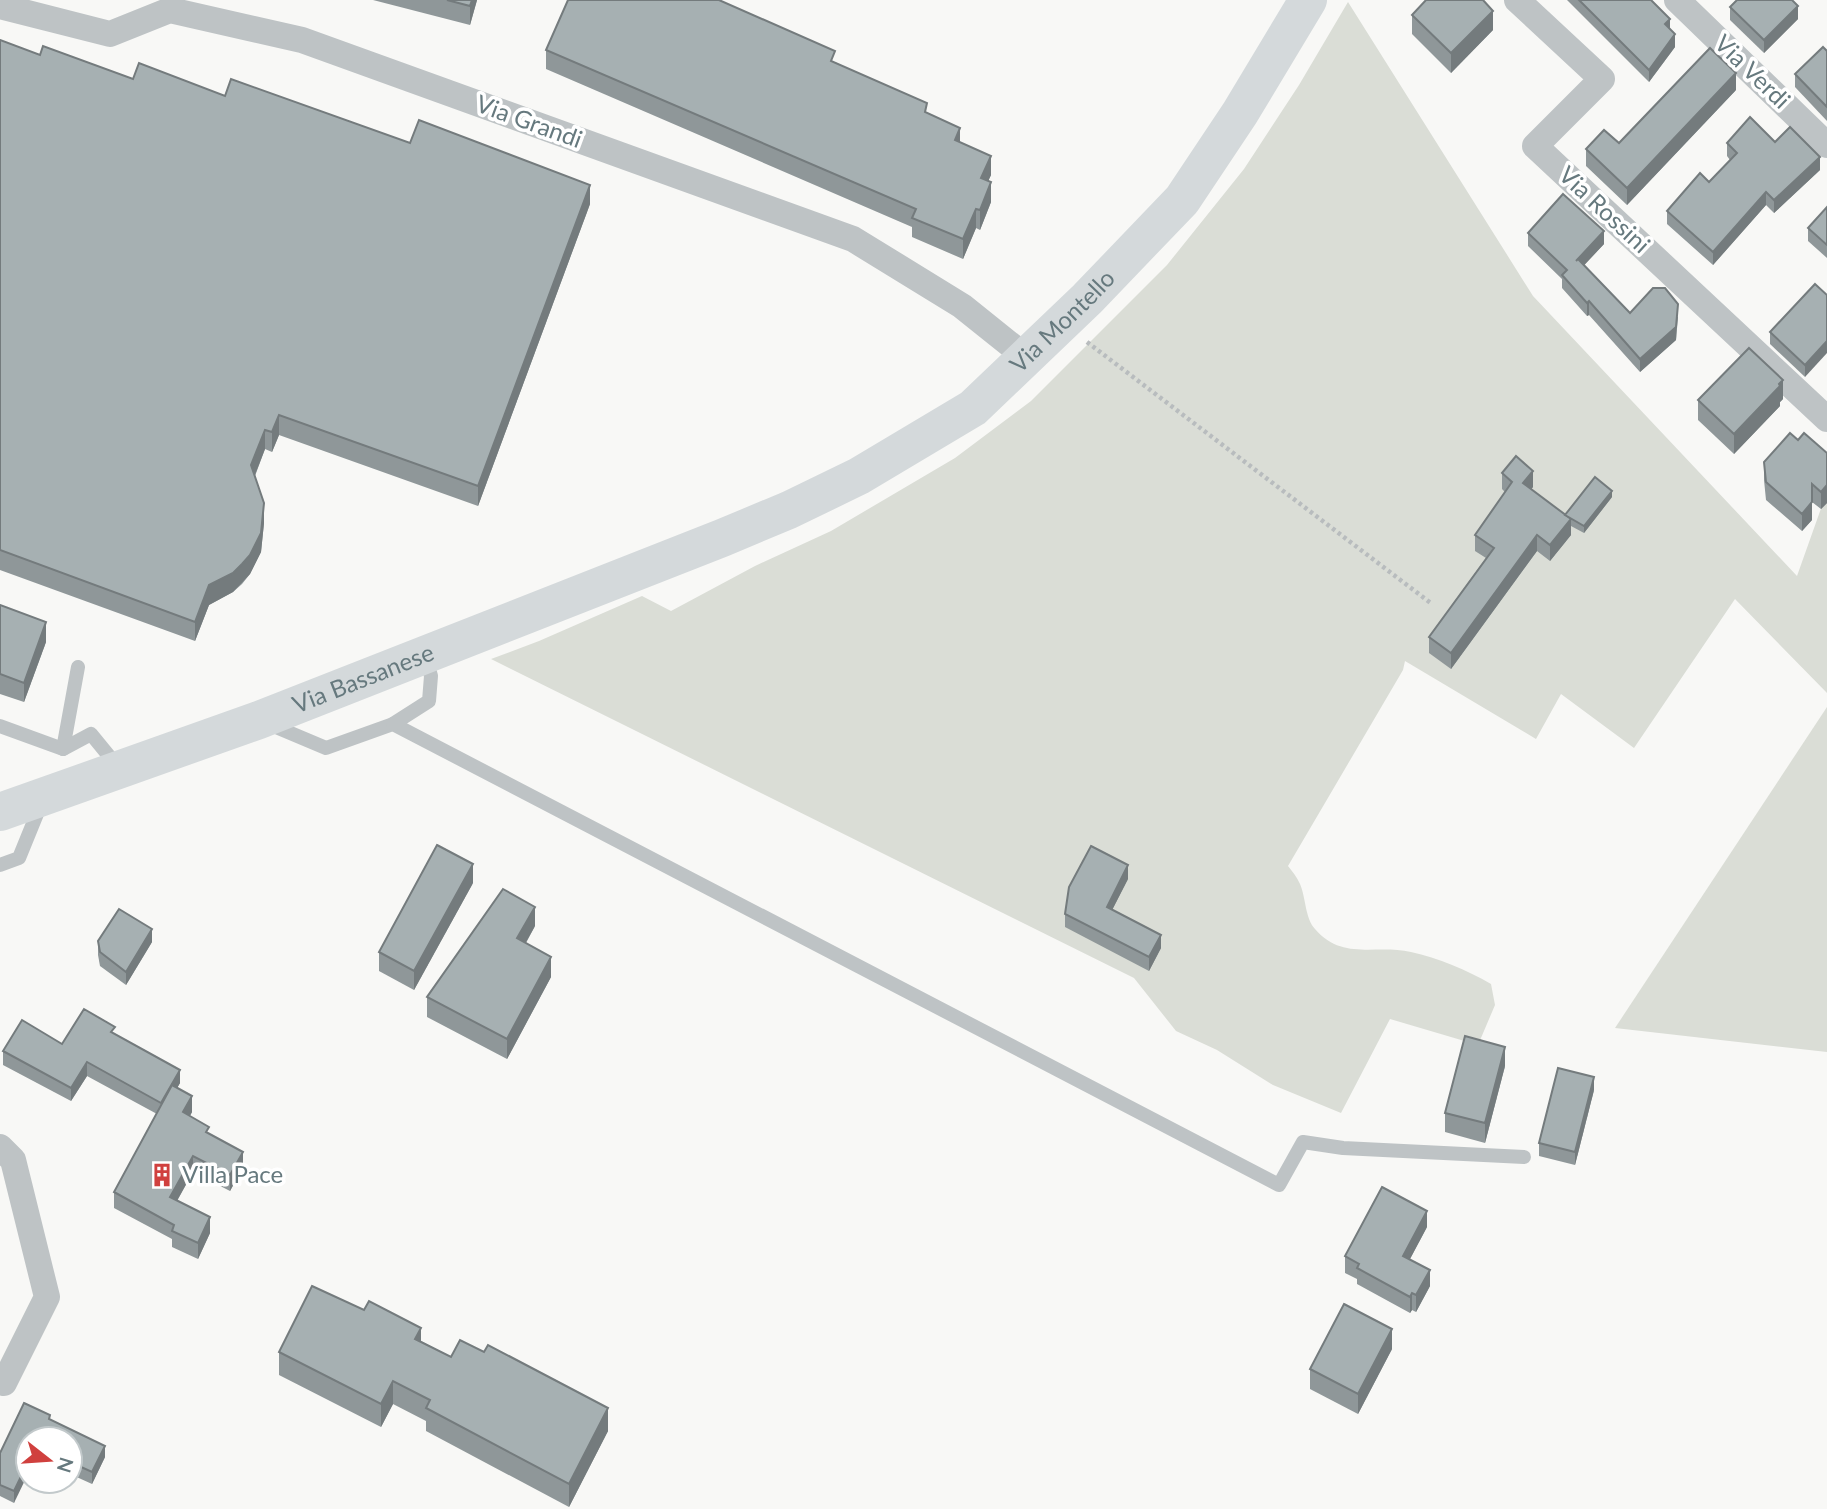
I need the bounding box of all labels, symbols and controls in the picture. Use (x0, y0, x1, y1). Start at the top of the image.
street label: Via Verdi (1709, 28, 1797, 114)
street label: Via Grandi (473, 88, 586, 153)
street label: Via Rossini (1554, 160, 1656, 258)
street label: Via Montello (1003, 263, 1120, 378)
street label: Via Bassanese (288, 637, 438, 718)
place label: Villa Pace (182, 1159, 283, 1188)
building icon: Villa Pace (148, 1161, 176, 1189)
north arrow (14, 1425, 84, 1495)
text: N (53, 1455, 79, 1475)

